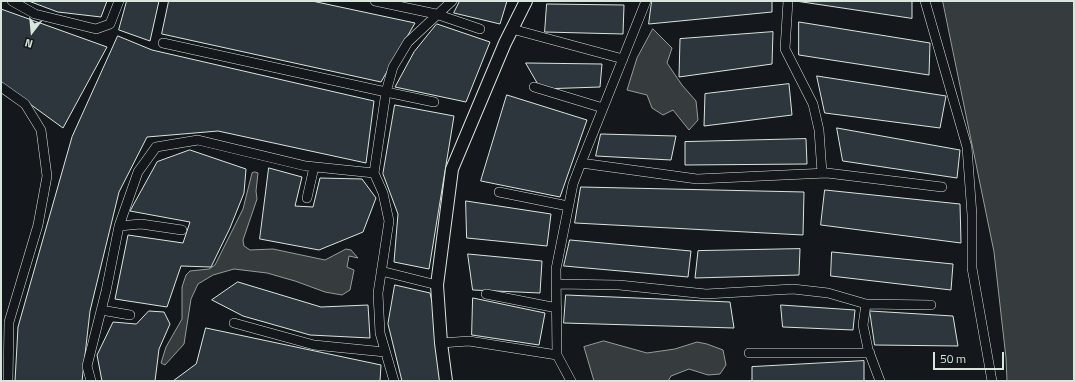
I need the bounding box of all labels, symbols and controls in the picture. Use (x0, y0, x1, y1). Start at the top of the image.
north arrow (12, 12, 52, 52)
text: N (23, 35, 35, 52)
scale bar (935, 344, 1006, 370)
text: 50 m (940, 349, 966, 368)

